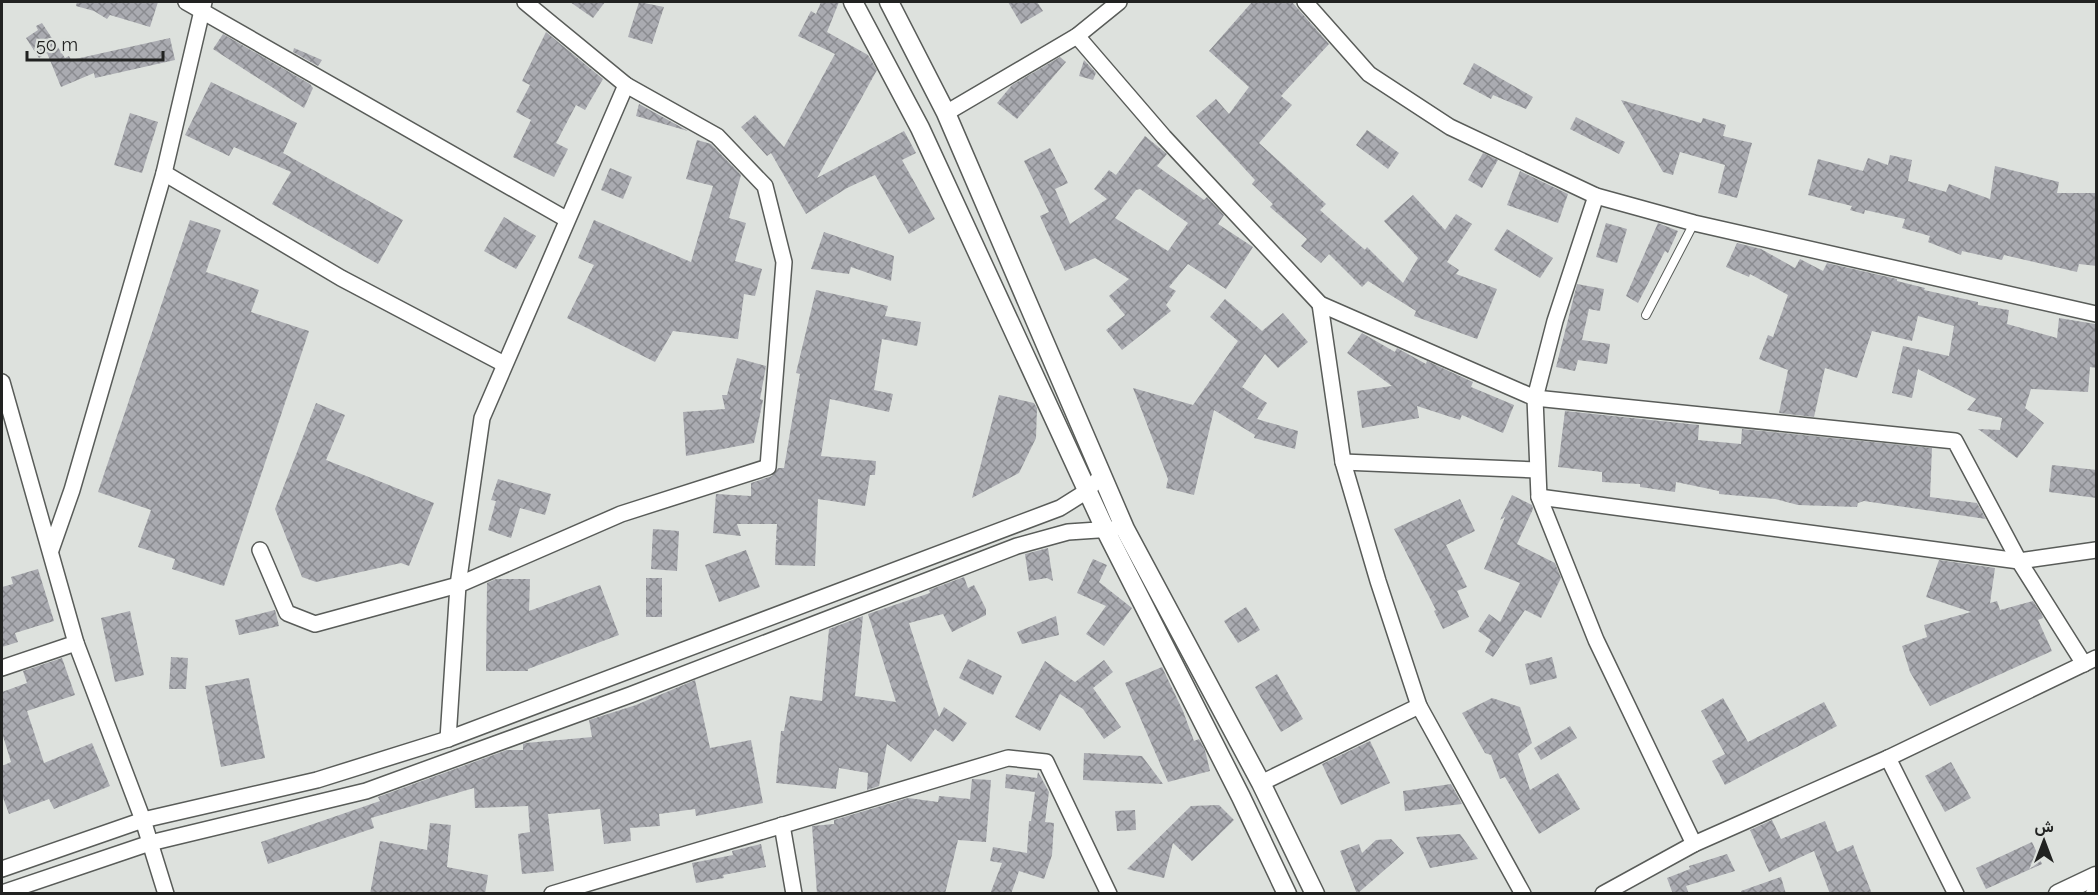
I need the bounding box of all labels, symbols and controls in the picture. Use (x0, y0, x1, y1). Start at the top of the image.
scale bar (27, 24, 164, 62)
text: 50 m (36, 34, 78, 55)
north arrow (2014, 811, 2074, 871)
text: ش (2034, 817, 2054, 836)

